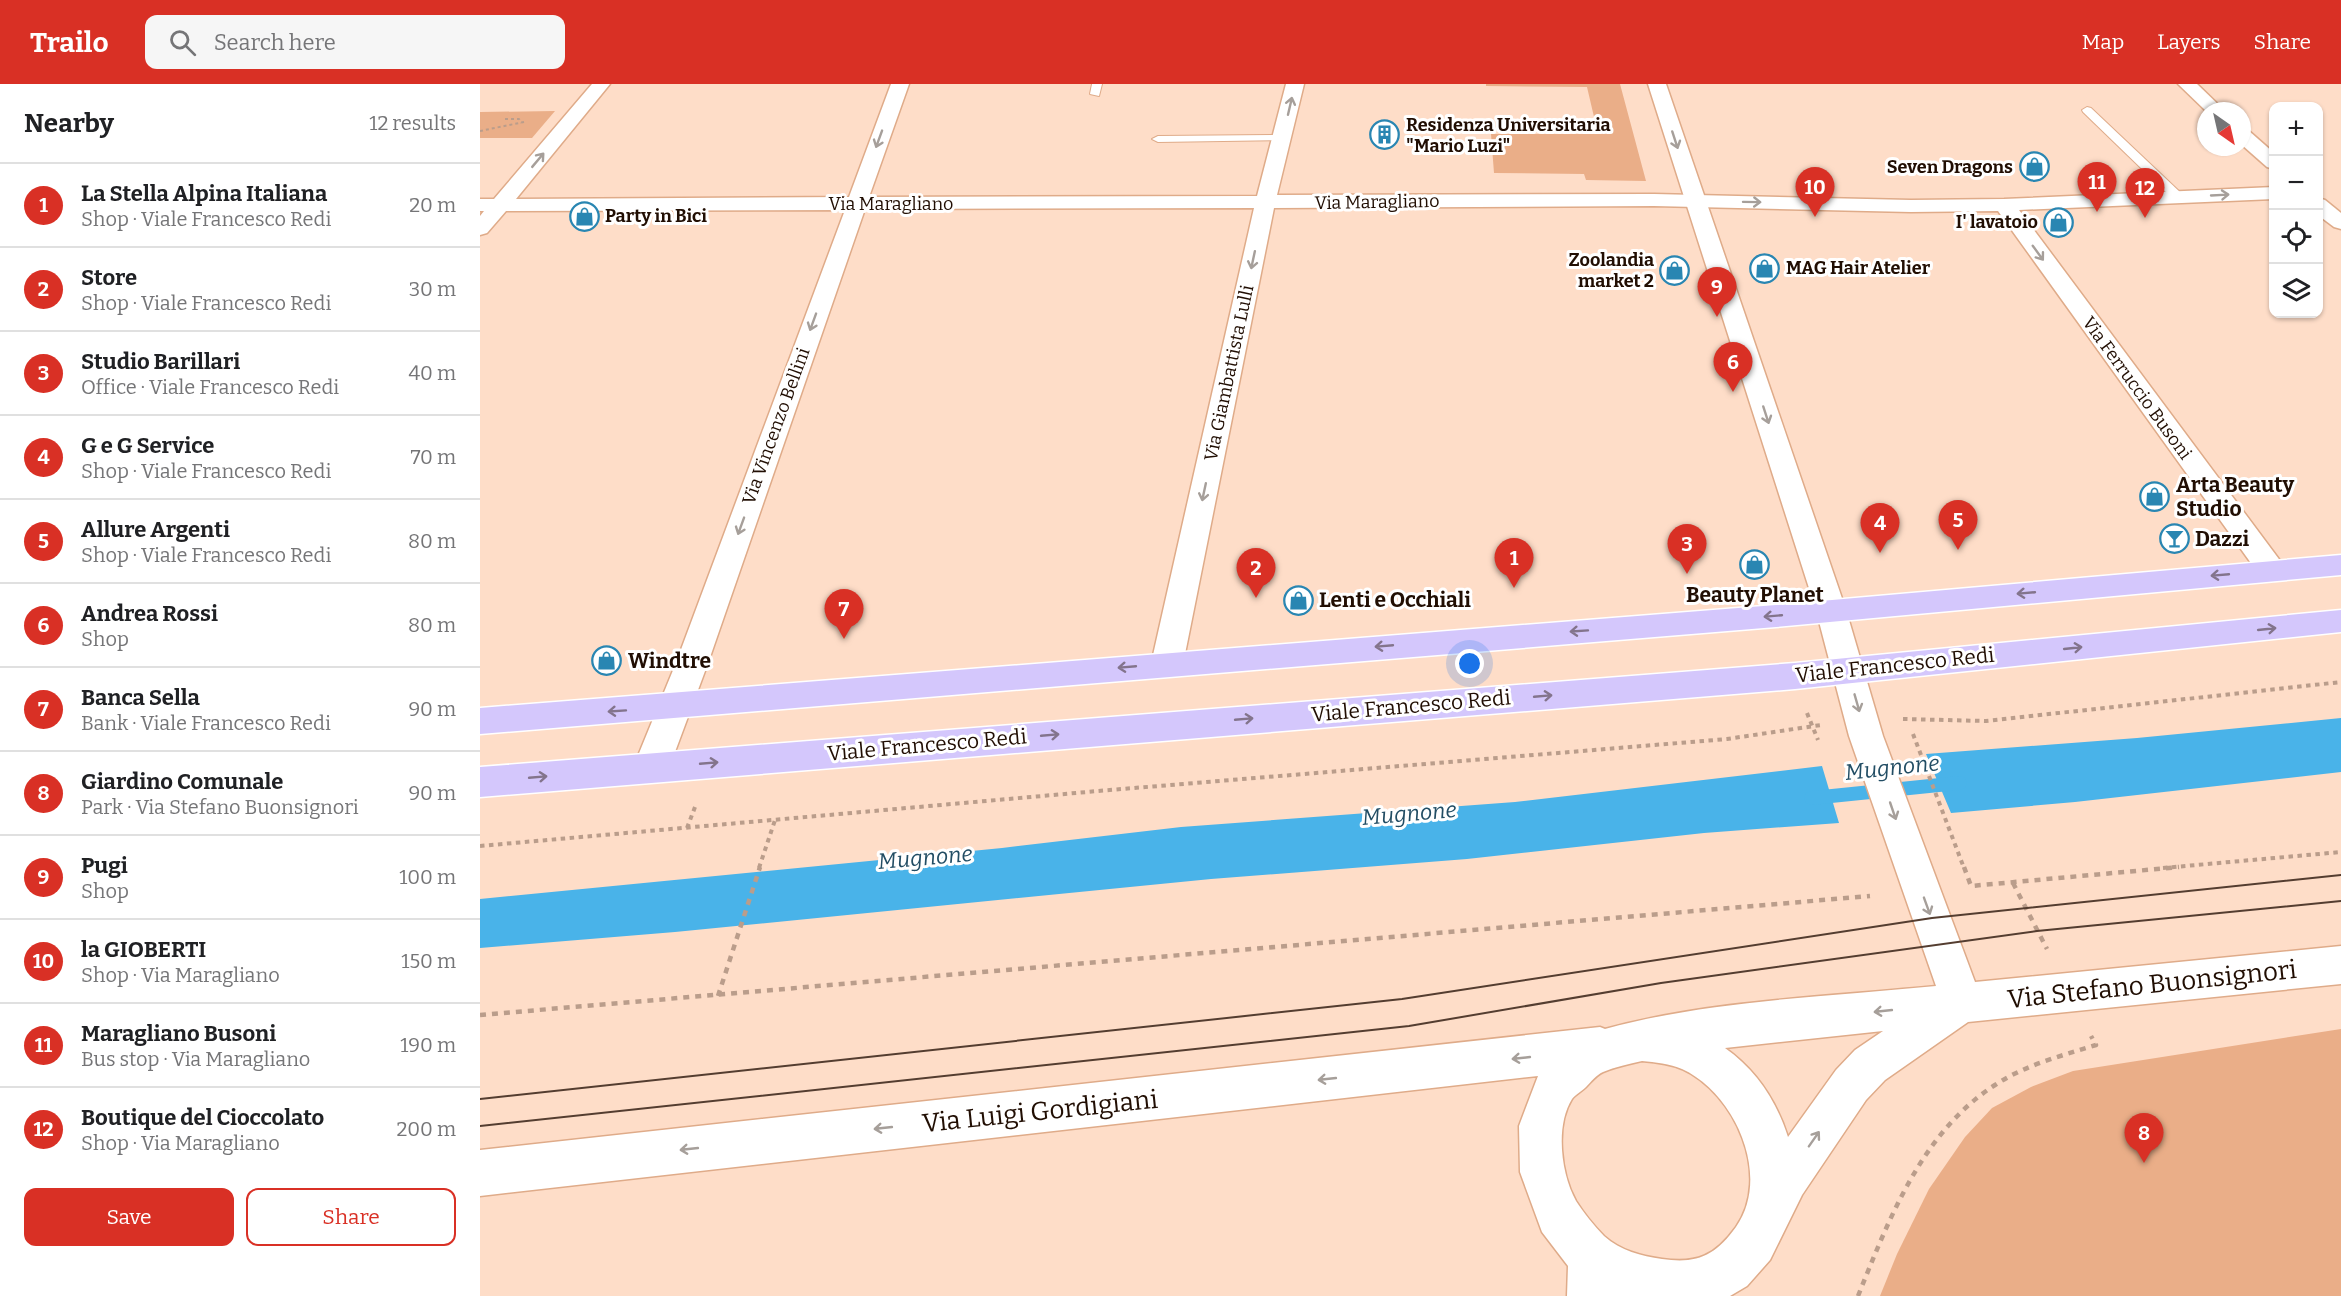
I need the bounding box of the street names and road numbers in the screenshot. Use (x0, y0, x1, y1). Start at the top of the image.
street label: Via Maragliano (1314, 190, 1440, 214)
street label: Via Maragliano (829, 193, 953, 215)
street label: Via Giambattista Lulli (1200, 283, 1258, 463)
street label: Via Ferruccio Busoni (2078, 312, 2196, 464)
street label: Via Vincenzo Bellini (737, 345, 815, 507)
street label: Viale Francesco Redi (1794, 642, 1996, 688)
street label: Viale Francesco Redi (1310, 684, 1512, 728)
street label: Viale Francesco Redi (826, 723, 1028, 767)
street label: Via Stefano Buonsignori (2006, 954, 2298, 1015)
street label: Via Luigi Gordigiani (921, 1084, 1160, 1139)

